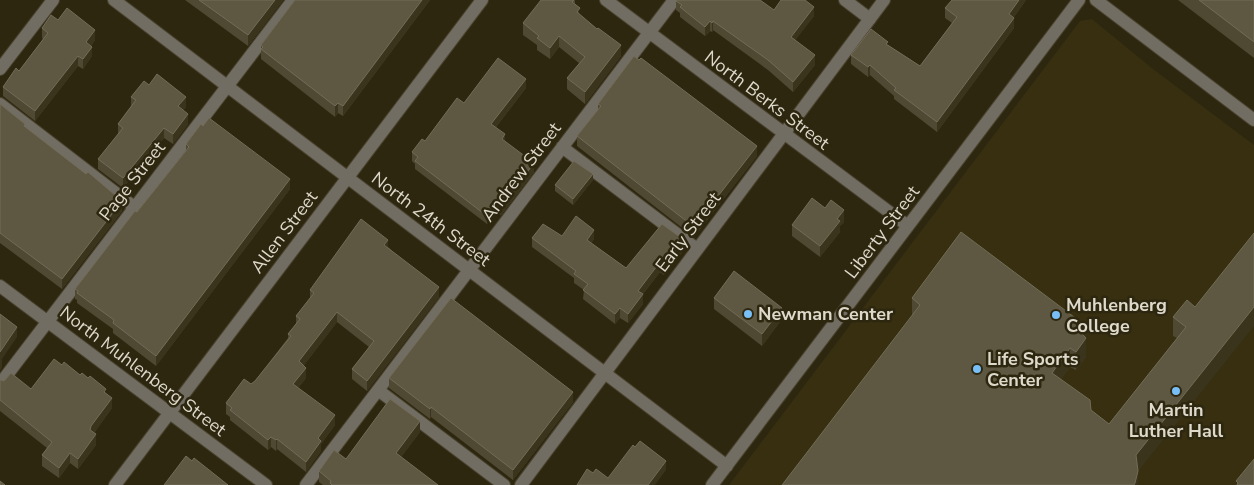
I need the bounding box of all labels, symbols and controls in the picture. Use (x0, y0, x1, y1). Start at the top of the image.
street label: North Berks Street (700, 45, 835, 155)
street label: Andrew Street (476, 117, 567, 227)
street label: Page Street (93, 136, 171, 226)
street label: North 24th Street (367, 166, 496, 272)
street label: Liberty Street (839, 180, 925, 283)
street label: Allen Street (245, 185, 323, 278)
street label: Early Street (650, 187, 726, 277)
place label: Muhlenberg College (1066, 293, 1167, 338)
street label: North Muhlenberg Street (55, 300, 232, 442)
place label: Newman Center (758, 302, 893, 326)
marker: Newman Center (742, 308, 754, 320)
marker: Muhlenberg College (1050, 309, 1062, 321)
place label: Life Sports Center (987, 347, 1079, 392)
marker: Life Sports Center (971, 363, 983, 375)
marker: Martin Luther Hall (1170, 385, 1182, 397)
place label: Martin Luther Hall (1129, 398, 1224, 443)

